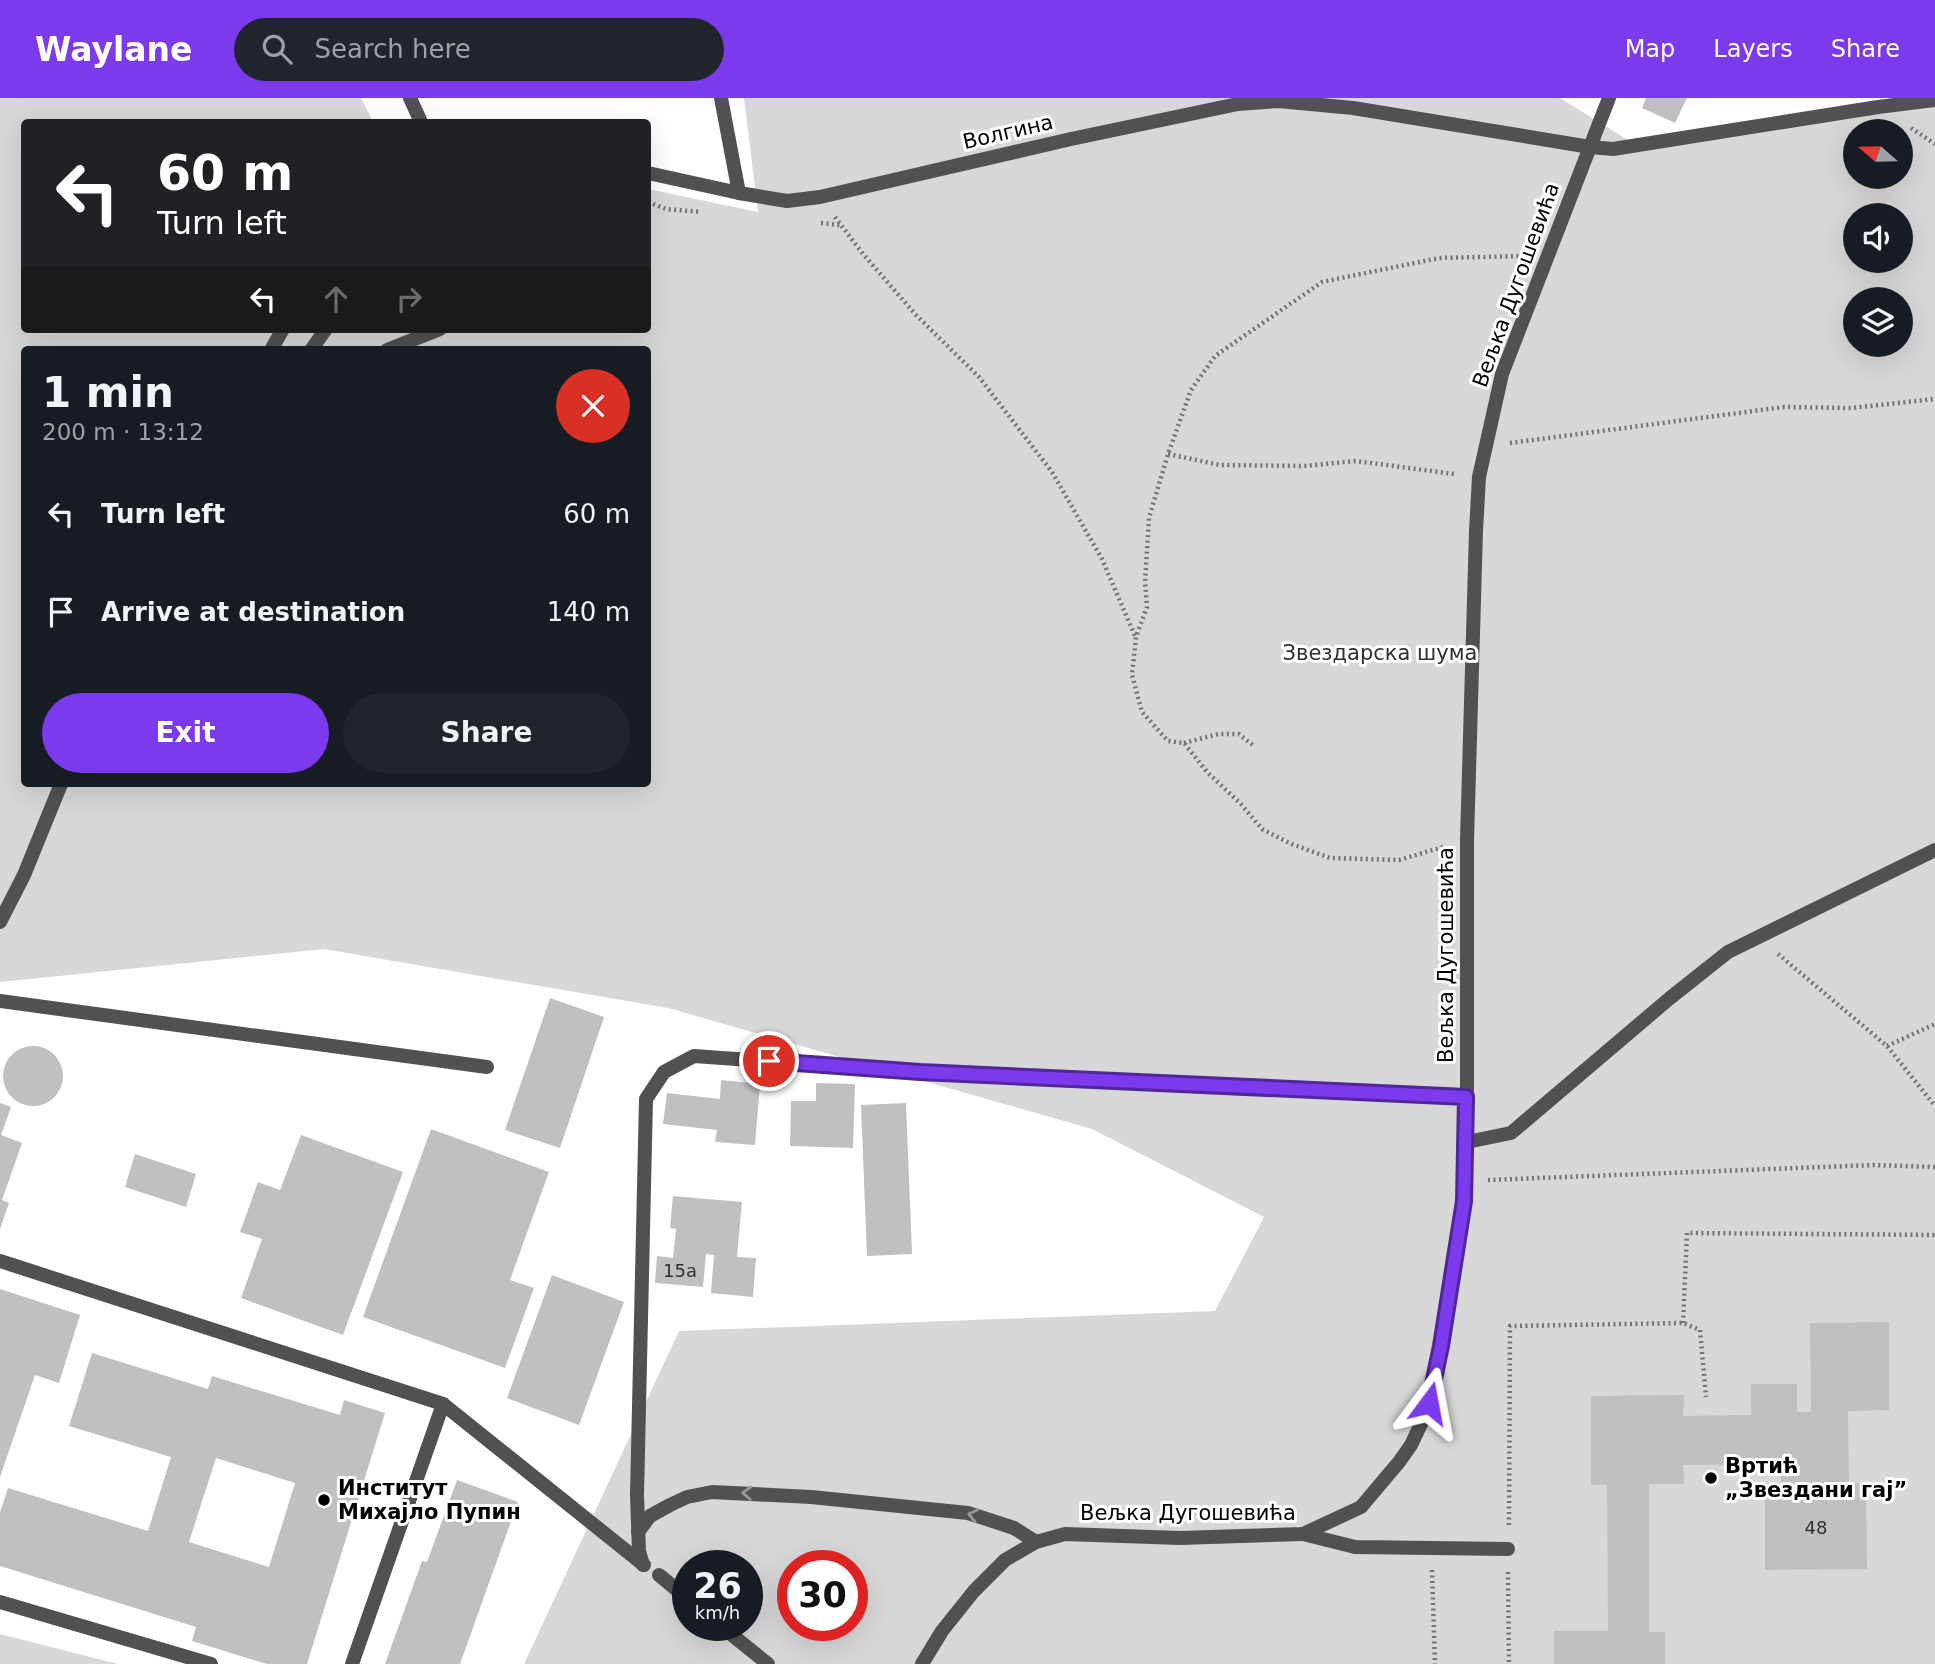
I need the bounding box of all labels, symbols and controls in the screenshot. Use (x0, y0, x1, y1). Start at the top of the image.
search box (234, 18, 724, 81)
text: Waylane (35, 30, 192, 69)
icon: search (258, 30, 296, 68)
text: Search here (314, 34, 471, 64)
text: Map (1625, 35, 1675, 63)
text: Layers (1713, 35, 1793, 63)
text: Share (1831, 35, 1900, 63)
street label: Волгина (960, 110, 1056, 154)
north arrow (1843, 119, 1913, 189)
map controls (1843, 119, 1913, 357)
text: 60 m (157, 145, 293, 202)
icon: left (42, 147, 133, 238)
street label: Вељка Дугошевића (1468, 179, 1564, 391)
button: sound (1843, 203, 1913, 273)
text: Turn left (157, 204, 287, 242)
icon: left (244, 280, 282, 318)
icon: ahead (317, 280, 355, 318)
icon: right (390, 280, 428, 318)
button: layers (1843, 287, 1913, 357)
text: 1 min (42, 368, 174, 417)
button: close (556, 369, 630, 443)
text: 200 m · 13:12 (42, 419, 204, 445)
icon: left (42, 495, 80, 533)
text: Turn left (101, 499, 225, 529)
text: 60 m (563, 499, 630, 529)
icon: arrive (42, 593, 80, 631)
text: Arrive at destination (101, 597, 405, 627)
text: 140 m (547, 597, 630, 627)
park label: Звездарска шума (1283, 641, 1477, 665)
button: Exit (42, 693, 329, 773)
button: Share (343, 693, 630, 773)
street label: Вељка Дугошевића (1434, 847, 1458, 1063)
pin (739, 1031, 799, 1091)
icon: arrive (750, 1042, 788, 1080)
house number: 15a (663, 1260, 697, 1281)
position arrow (1392, 1366, 1466, 1440)
place label: Вртић „Звездани гај” (1725, 1454, 1907, 1502)
marker: Вртић „Звездани гај” (1703, 1470, 1719, 1486)
place label: Институт Михајло Пупин (338, 1476, 521, 1524)
one-way arrow (741, 1486, 752, 1501)
marker: Институт Михајло Пупин (316, 1492, 332, 1508)
street label: Вељка Дугошевића (1080, 1501, 1296, 1525)
one-way arrow (967, 1509, 979, 1523)
house number: 48 (1805, 1517, 1827, 1538)
speed limit sign: 30 (777, 1550, 868, 1641)
text: 26 (693, 1566, 742, 1606)
text: km/h (695, 1602, 740, 1623)

